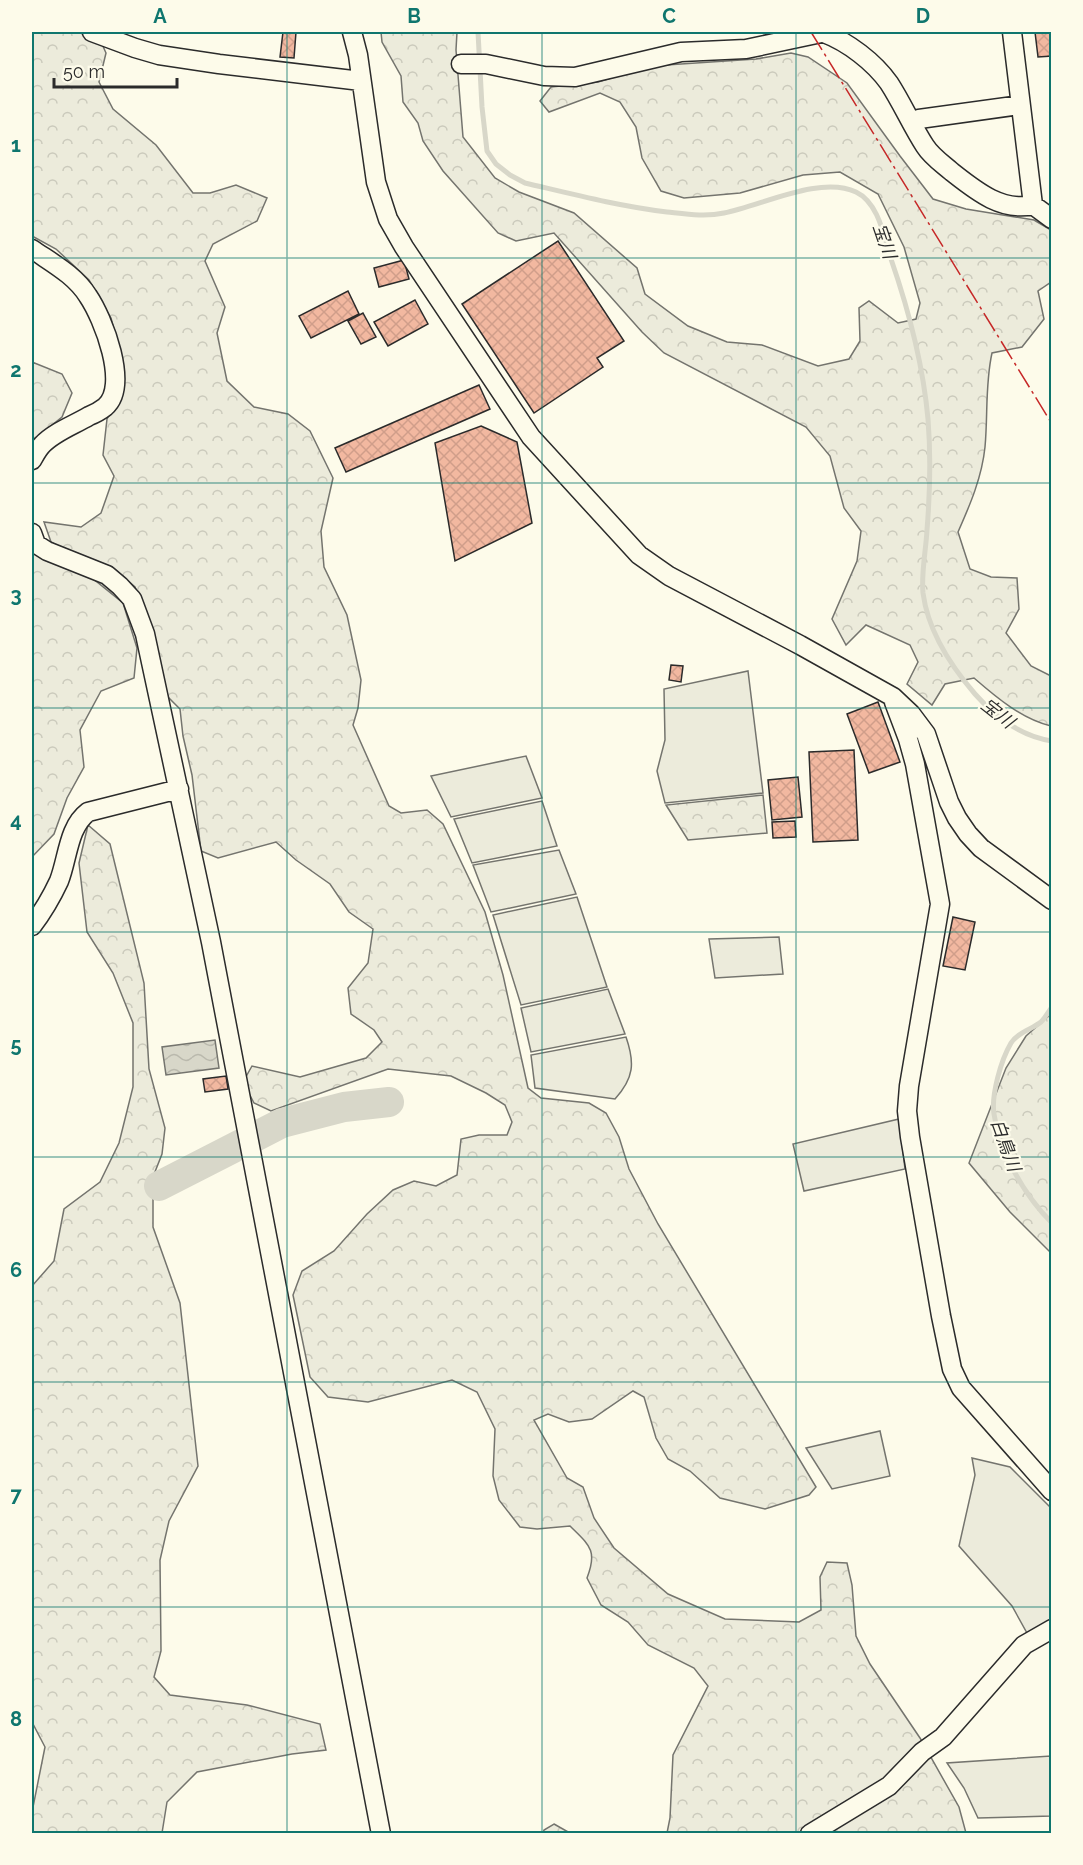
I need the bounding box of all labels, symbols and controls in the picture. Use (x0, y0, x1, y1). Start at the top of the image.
text: A (153, 4, 167, 28)
text: B (407, 4, 421, 28)
text: C (662, 4, 676, 28)
text: D (916, 4, 930, 28)
scale bar (54, 51, 177, 89)
text: 50 m (63, 61, 105, 82)
text: 1 (11, 133, 21, 157)
water label: 宝川 (869, 221, 901, 263)
text: 2 (10, 358, 22, 382)
text: 3 (10, 583, 22, 607)
water label: 宝川 (977, 694, 1020, 734)
text: 4 (10, 808, 22, 832)
text: 5 (10, 1033, 22, 1057)
water label: 白鳥川 (987, 1116, 1026, 1176)
text: 6 (10, 1258, 22, 1282)
text: 7 (10, 1483, 22, 1507)
text: 8 (10, 1707, 22, 1731)

